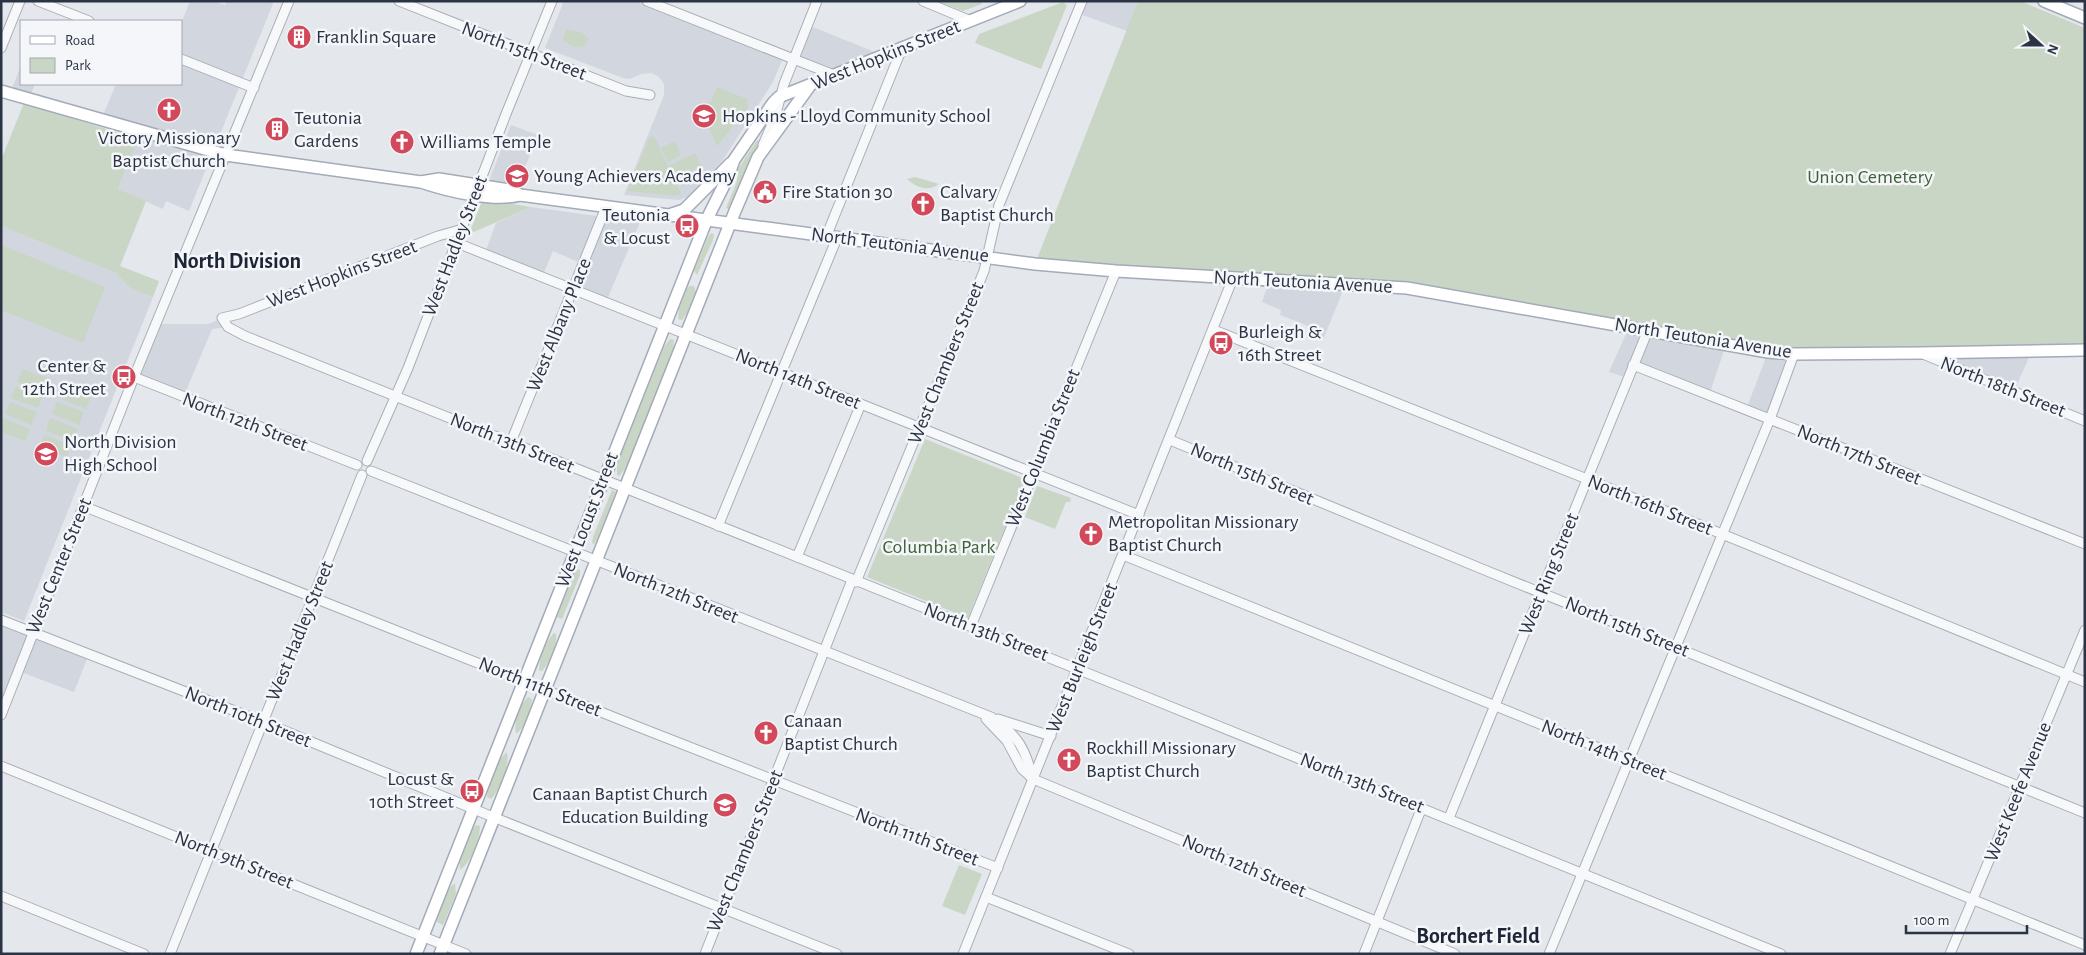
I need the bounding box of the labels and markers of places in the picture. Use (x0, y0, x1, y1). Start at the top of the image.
building icon: Franklin Square (286, 24, 312, 50)
place label: Franklin Square (316, 27, 436, 47)
church icon: Victory Missionary Baptist Church (156, 97, 182, 123)
school or university icon: Hopkins - Lloyd Community School (691, 103, 717, 129)
place label: Hopkins - Lloyd Community School (722, 106, 991, 126)
place label: Teutonia Gardens (294, 108, 362, 151)
building icon: Teutonia Gardens (264, 116, 290, 142)
place label: Victory Missionary Baptist Church (98, 128, 241, 171)
church icon: Williams Temple (389, 129, 415, 155)
place label: Williams Temple (420, 132, 551, 152)
school or university icon: Young Achievers Academy (504, 163, 530, 189)
place label: Young Achievers Academy (534, 166, 736, 186)
public building icon: Fire Station 30 (752, 179, 778, 205)
place label: Fire Station 30 (782, 182, 893, 202)
place label: Calvary Baptist Church (940, 182, 1054, 225)
church icon: Calvary Baptist Church (910, 191, 936, 217)
place label: Teutonia & Locust (602, 205, 671, 248)
bus stop icon: Teutonia & Locust (674, 213, 700, 239)
place label: Burleigh & 16th Street (1238, 322, 1322, 365)
bus stop icon: Burleigh & 16th Street (1208, 330, 1234, 356)
place label: Center & 12th Street (23, 356, 107, 399)
bus stop icon: Center & 12th Street (111, 364, 137, 390)
place label: North Division High School (64, 432, 177, 475)
school or university icon: North Division High School (33, 441, 59, 467)
place label: Metropolitan Missionary Baptist Church (1108, 512, 1299, 555)
church icon: Metropolitan Missionary Baptist Church (1078, 521, 1104, 547)
place label: Canaan Baptist Church (784, 711, 898, 754)
church icon: Canaan Baptist Church (753, 720, 779, 746)
place label: Rockhill Missionary Baptist Church (1086, 738, 1236, 781)
church icon: Rockhill Missionary Baptist Church (1056, 747, 1082, 773)
place label: Locust & 10th Street (369, 769, 455, 812)
bus stop icon: Locust & 10th Street (459, 778, 485, 804)
place label: Canaan Baptist Church Education Building (533, 784, 708, 827)
school or university icon: Canaan Baptist Church Education Building (712, 792, 738, 818)

